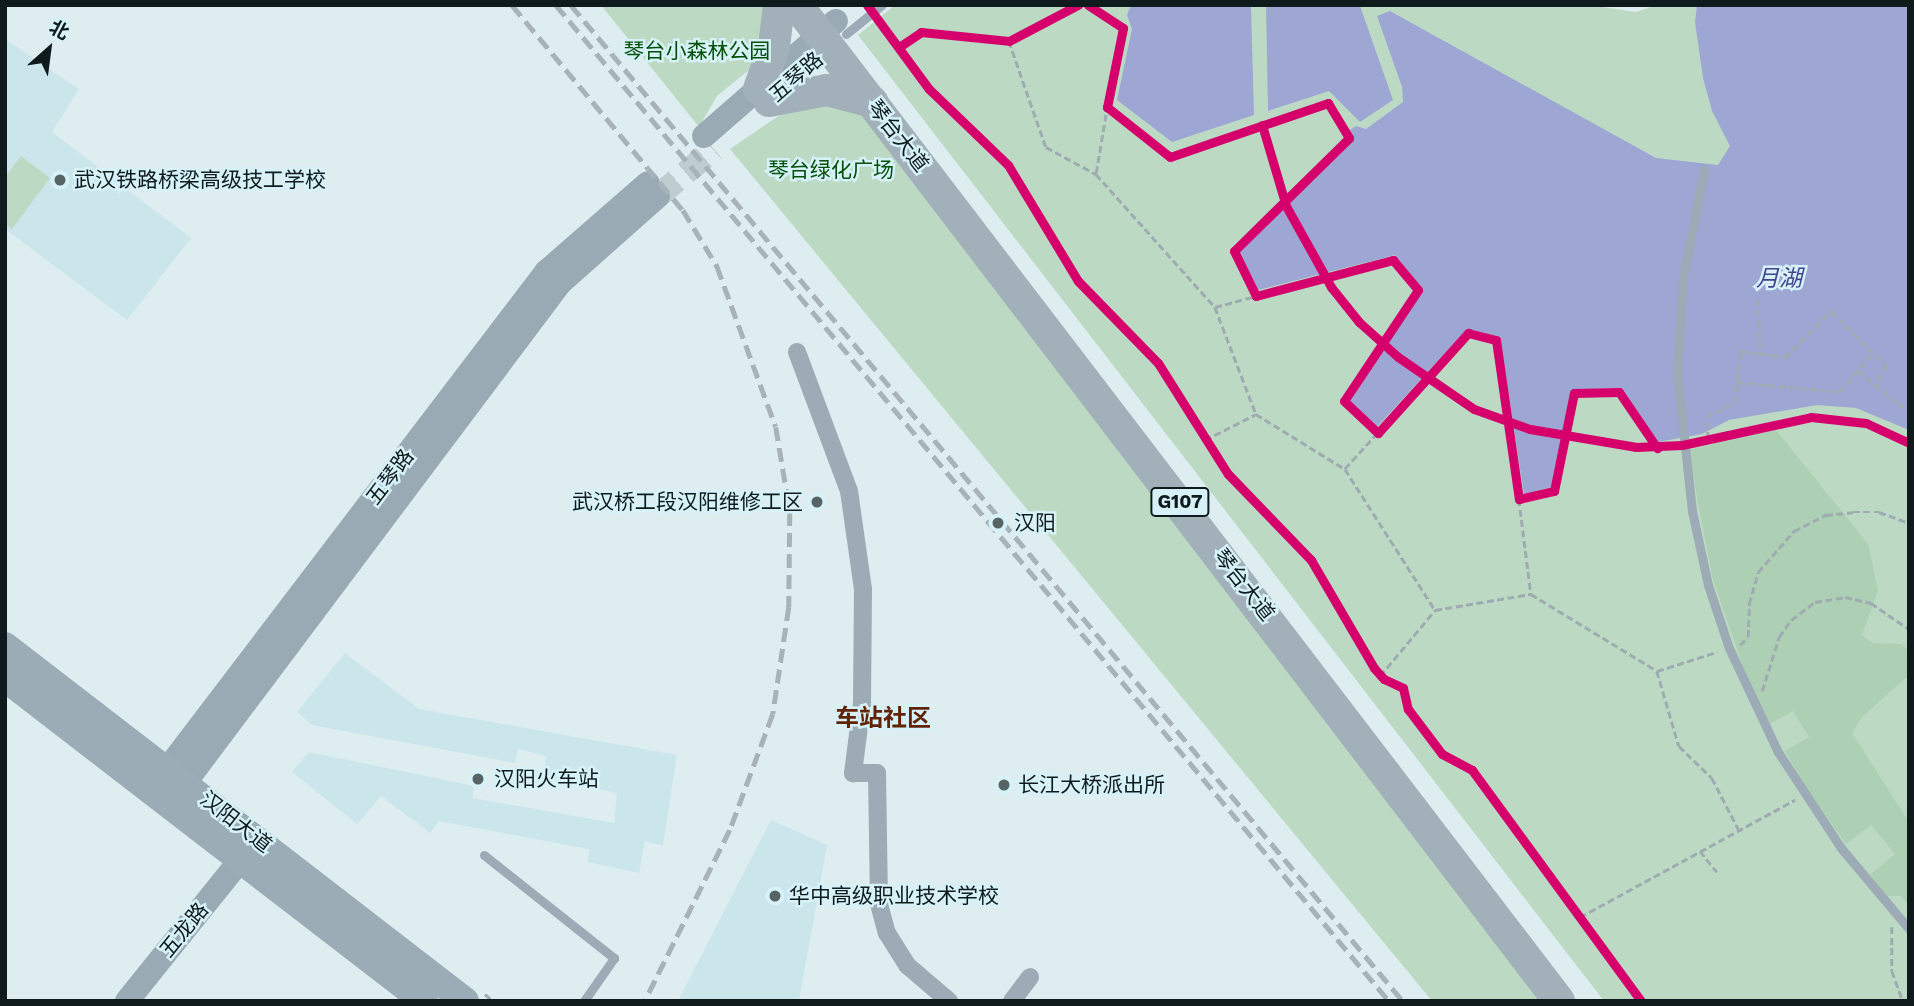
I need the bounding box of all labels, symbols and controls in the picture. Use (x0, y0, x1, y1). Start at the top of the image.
north arrow (14, 14, 84, 84)
text: 北 (45, 15, 73, 45)
park label: 琴台小森林公园 (624, 38, 770, 64)
street label: 五琴路 (764, 47, 828, 107)
street label: 琴台大道 (862, 95, 934, 177)
park label: 琴台绿化广场 (768, 157, 894, 183)
place label: 武汉铁路桥梁高级技工学校 (74, 167, 326, 193)
marker: 武汉铁路桥梁高级技工学校 (52, 172, 68, 188)
water label: 月湖 (1756, 265, 1802, 293)
street label: 五琴路 (361, 444, 419, 510)
road number: G107 (1150, 486, 1210, 517)
place label: 武汉桥工段汉阳维修工区 (572, 489, 803, 515)
marker: 武汉桥工段汉阳维修工区 (809, 494, 825, 510)
place label: 汉阳 (1014, 510, 1056, 536)
marker: 汉阳 (988, 513, 1008, 533)
street label: 琴台大道 (1208, 544, 1280, 626)
district label: 车站社区 (835, 705, 931, 733)
place label: 汉阳火车站 (494, 766, 599, 792)
marker: 汉阳火车站 (468, 769, 488, 789)
place label: 长江大桥派出所 (1018, 772, 1165, 798)
marker: 长江大桥派出所 (996, 777, 1012, 793)
street label: 汉阳大道 (195, 786, 277, 858)
place label: 华中高级职业技术学校 (789, 883, 999, 909)
marker: 华中高级职业技术学校 (767, 888, 783, 904)
street label: 五龙路 (154, 898, 214, 962)

